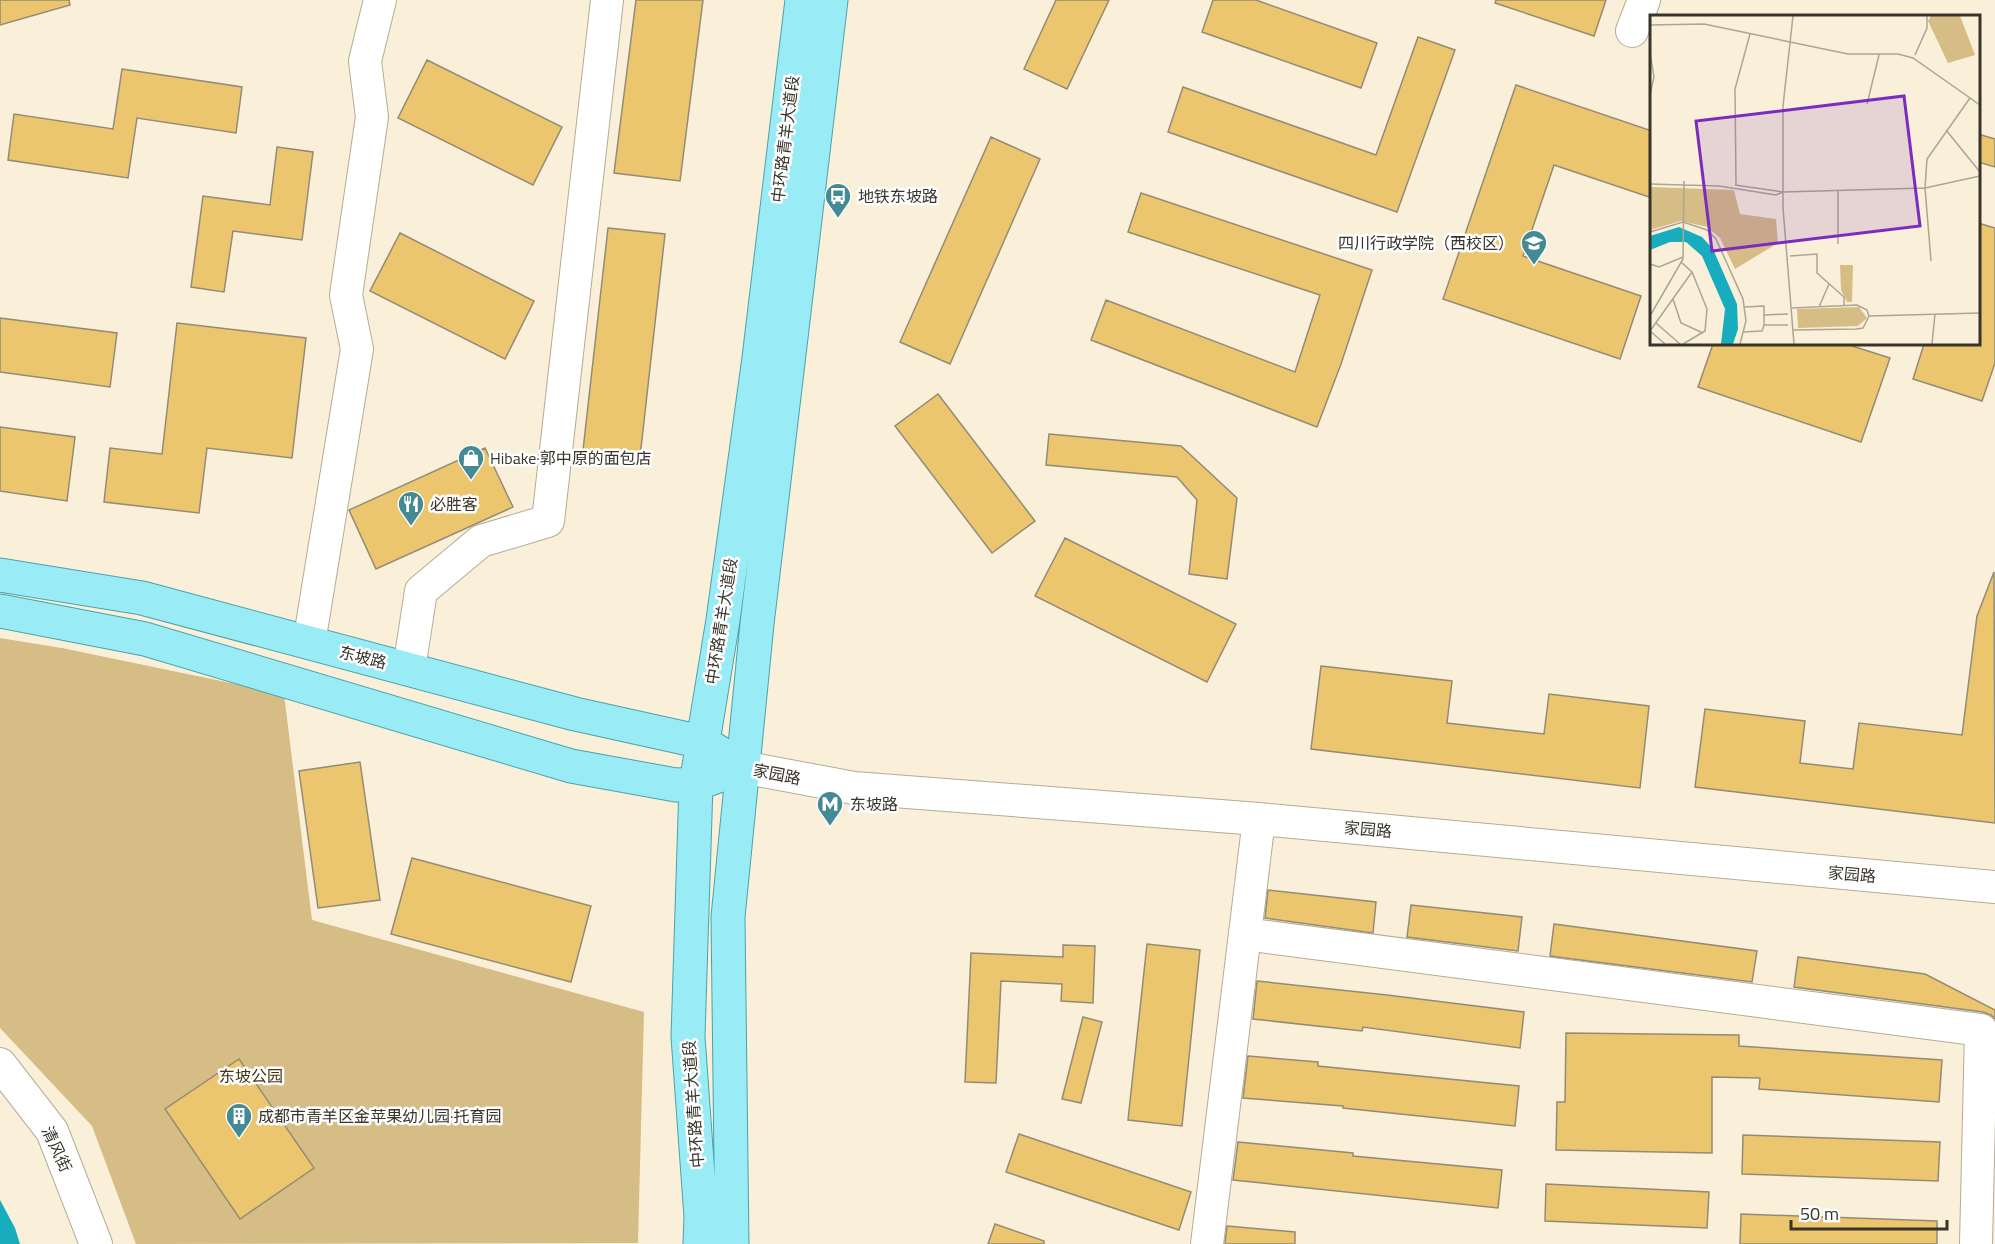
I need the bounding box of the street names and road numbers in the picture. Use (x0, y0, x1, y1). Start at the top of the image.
street label: 中环路青羊大道段 (765, 74, 805, 204)
street label: 中环路青羊大道段 (699, 556, 743, 686)
street label: 东坡路 (337, 640, 389, 674)
street label: 家园路 (751, 758, 803, 790)
street label: 家园路 (1343, 815, 1393, 843)
street label: 家园路 (1827, 860, 1877, 888)
street label: 中环路青羊大道段 (677, 1039, 709, 1169)
street label: 清风街 (36, 1122, 78, 1176)

